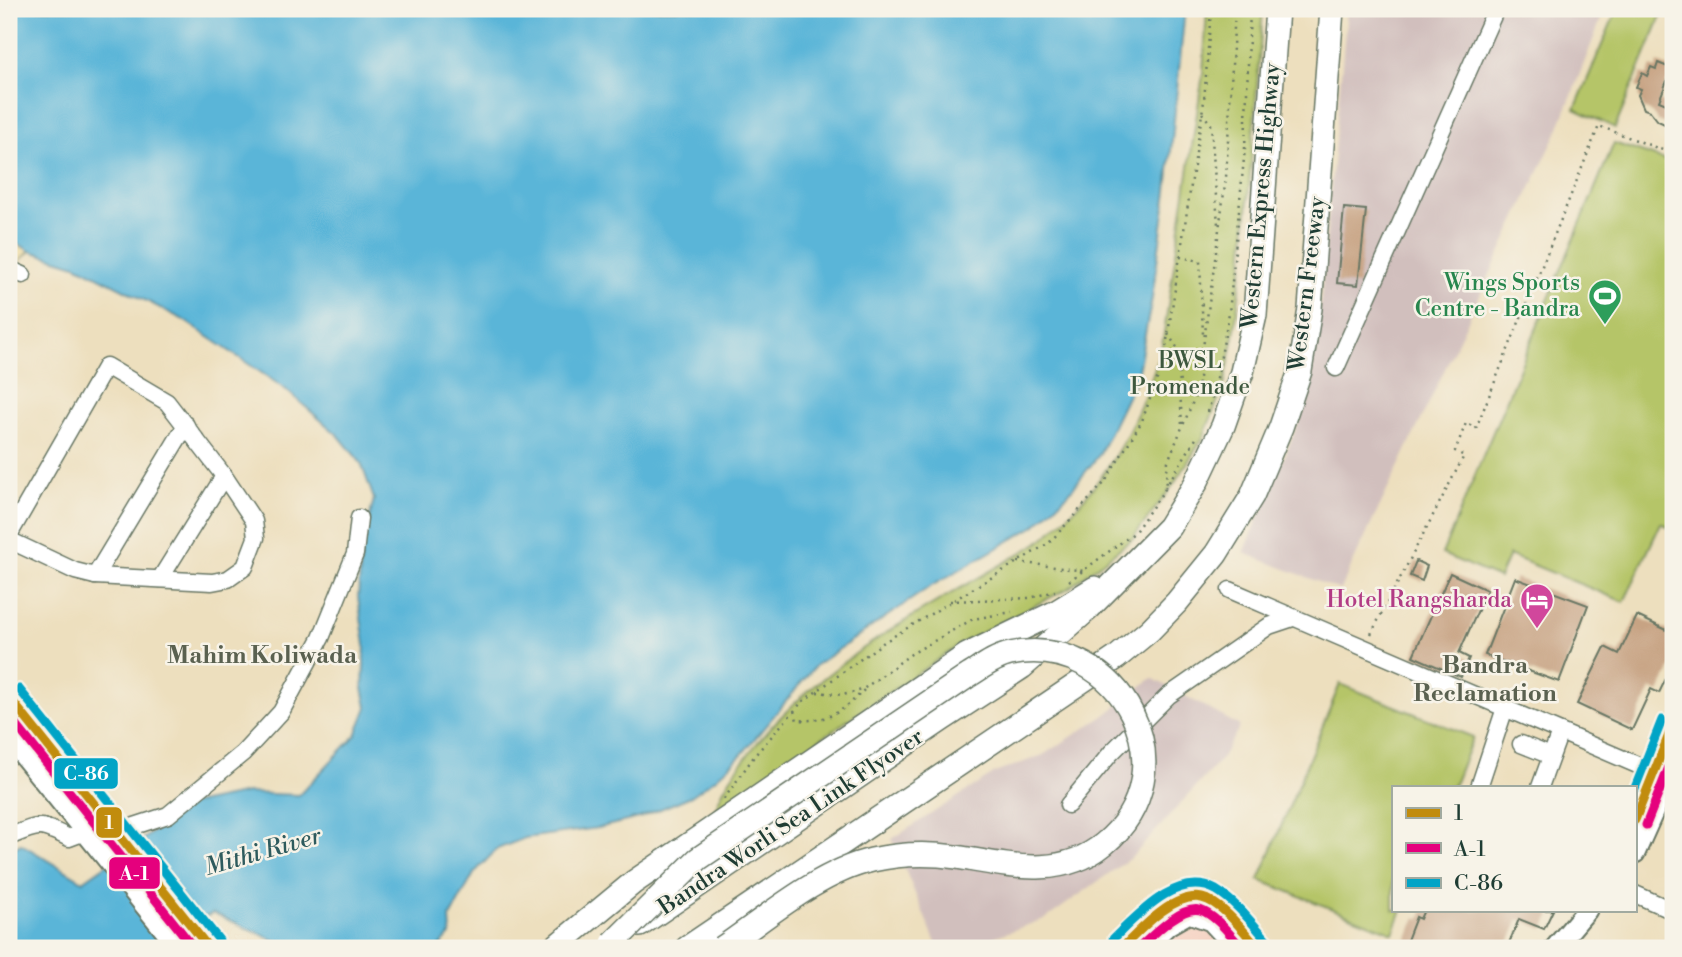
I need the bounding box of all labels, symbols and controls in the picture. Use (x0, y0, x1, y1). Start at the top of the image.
street label: Western Express Highway (1235, 61, 1287, 331)
street label: Western Freeway (1282, 194, 1332, 374)
place label: Wings Sports Centre - Bandra (1415, 269, 1580, 323)
sports icon: Wings Sports Centre - Bandra (1586, 277, 1624, 326)
park label: BWSL Promenade (1130, 347, 1250, 401)
hotel icon: Hotel Rangsharda (1518, 581, 1556, 630)
place label: Hotel Rangsharda (1326, 586, 1512, 614)
district label: Mahim Koliwada (167, 641, 358, 671)
district label: Bandra Reclamation (1413, 651, 1557, 709)
street label: Bandra Worli Sea Link Flyover (652, 723, 929, 922)
line badge: C-86 (53, 757, 119, 790)
text: C-86 (63, 762, 109, 786)
legend (1392, 786, 1636, 912)
text: 1 (1454, 801, 1463, 827)
line badge: 1 (95, 806, 123, 839)
text: 1 (104, 811, 114, 835)
water label: Mithi River (201, 821, 326, 883)
text: A-1 (1453, 837, 1486, 863)
line badge: A-1 (108, 856, 161, 890)
text: A-1 (118, 862, 149, 886)
text: C-86 (1454, 871, 1503, 897)

